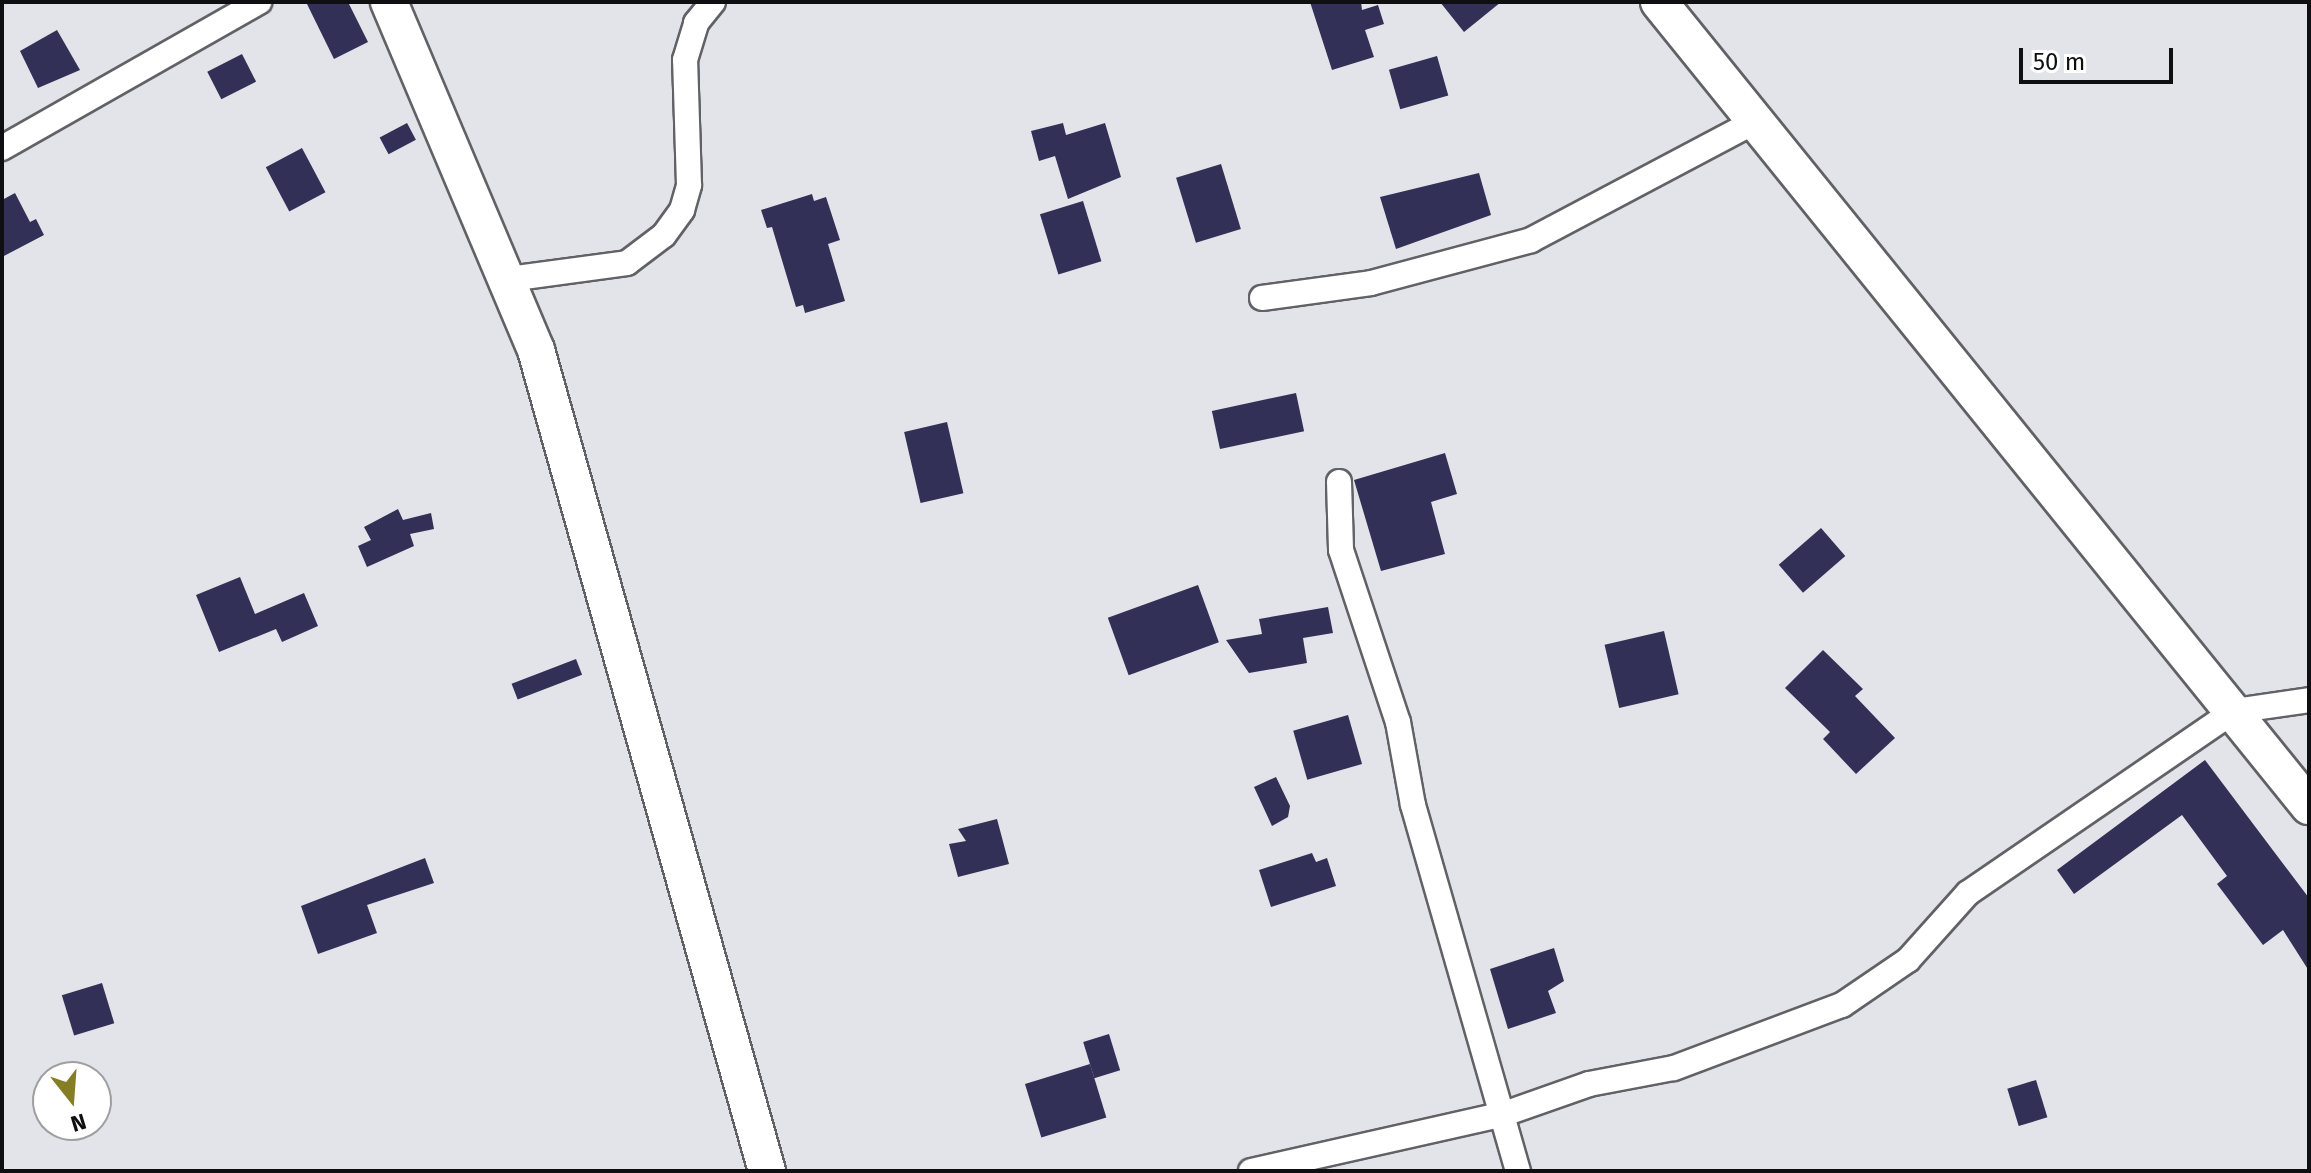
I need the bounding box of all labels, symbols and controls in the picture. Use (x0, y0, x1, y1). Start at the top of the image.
scale bar (2023, 32, 2177, 82)
text: 50 m (2033, 48, 2085, 76)
north arrow (32, 1061, 112, 1141)
text: N (68, 1107, 90, 1138)

